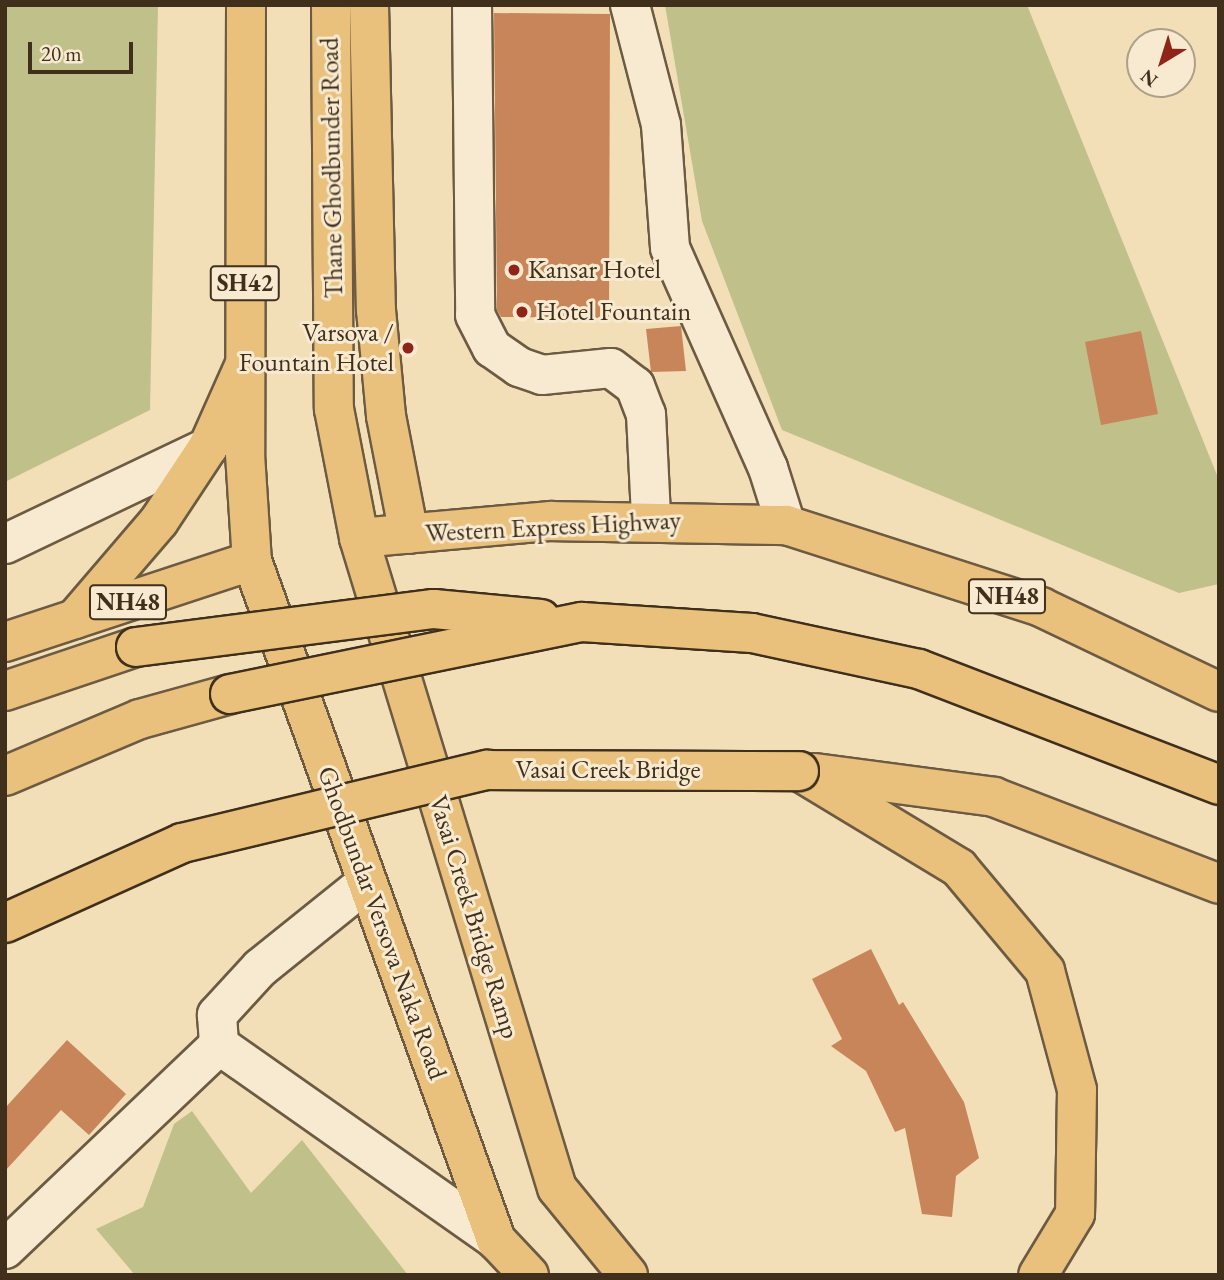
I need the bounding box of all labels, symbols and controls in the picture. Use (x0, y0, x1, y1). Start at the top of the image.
scale bar (32, 28, 136, 72)
north arrow (1126, 28, 1196, 98)
street label: Thane Ghodbunder Road (314, 37, 350, 299)
text: 20 m (41, 40, 82, 67)
text: N (1135, 64, 1163, 93)
place label: Kansar Hotel (528, 254, 661, 286)
road number: SH42 (208, 262, 282, 304)
marker: Kansar Hotel (506, 262, 522, 278)
place label: Hotel Fountain (536, 296, 691, 328)
marker: Hotel Fountain (514, 304, 530, 320)
place label: Varsova / Fountain Hotel (239, 317, 394, 378)
marker: Varsova / Fountain Hotel (400, 340, 416, 356)
street label: Western Express Highway (424, 505, 682, 549)
road number: NH48 (967, 576, 1047, 616)
road number: NH48 (88, 582, 168, 622)
street label: Vasai Creek Bridge (515, 754, 701, 786)
street label: Ghodbundar Versova Naka Road (311, 762, 453, 1084)
street label: Vasai Creek Bridge Ramp (422, 792, 526, 1042)

